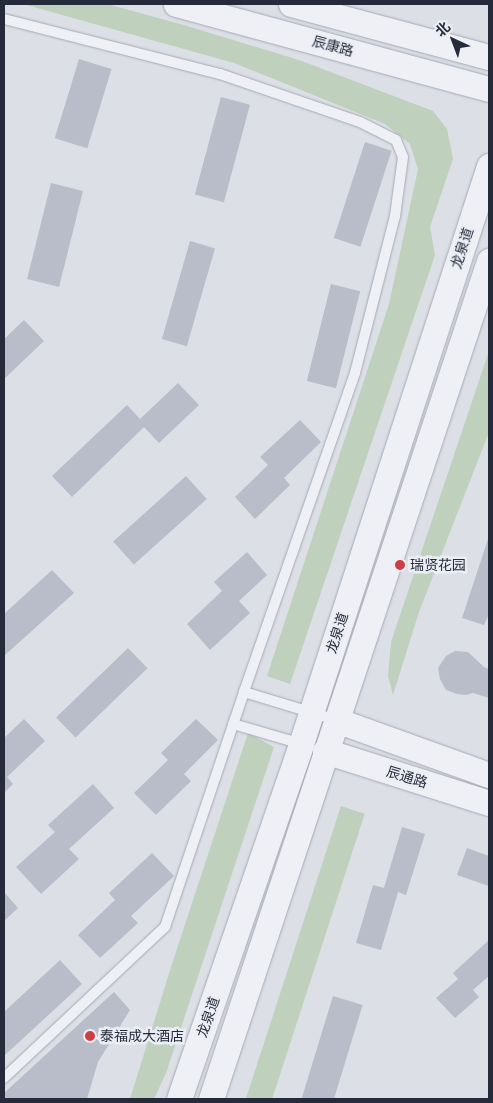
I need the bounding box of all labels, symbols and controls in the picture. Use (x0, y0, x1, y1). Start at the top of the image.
north arrow (428, 15, 478, 65)
text: 北 (431, 17, 454, 40)
street label: 辰康路 (311, 32, 355, 60)
street label: 龙泉道 (448, 225, 476, 271)
place label: 瑞贤花园 (410, 557, 466, 573)
marker: 瑞贤花园 (394, 559, 406, 571)
street label: 龙泉道 (323, 610, 351, 656)
street label: 辰通路 (384, 763, 430, 791)
street label: 龙泉道 (193, 994, 223, 1040)
place label: 泰福成大酒店 (100, 1028, 184, 1044)
marker: 泰福成大酒店 (84, 1030, 96, 1042)

